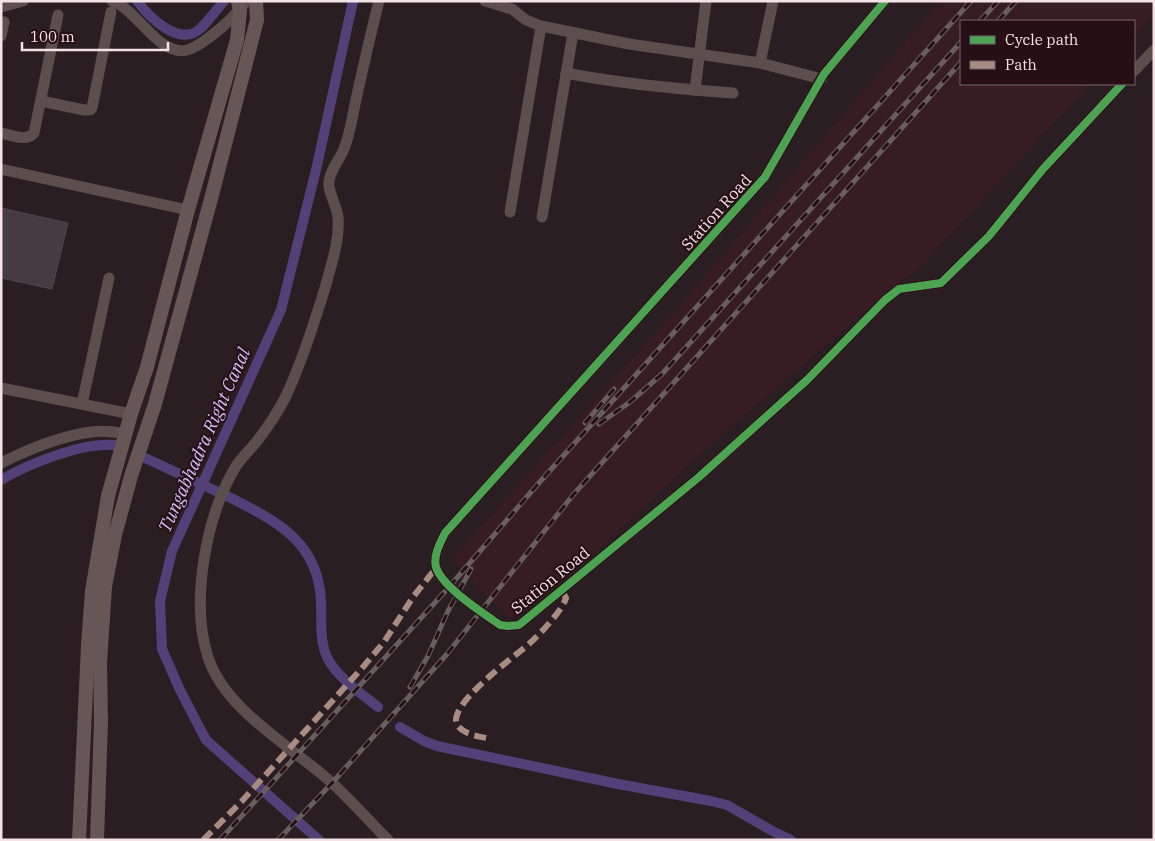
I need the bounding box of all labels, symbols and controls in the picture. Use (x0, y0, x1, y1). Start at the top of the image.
scale bar (22, 20, 169, 52)
legend (960, 20, 1135, 85)
text: 100 m (30, 27, 75, 46)
text: Cycle path (1005, 30, 1078, 49)
text: Path (1005, 55, 1037, 74)
street label: Station Road (677, 170, 756, 254)
water label: Tungabhadra Right Canal (153, 343, 255, 536)
street label: Station Road (507, 542, 594, 618)

